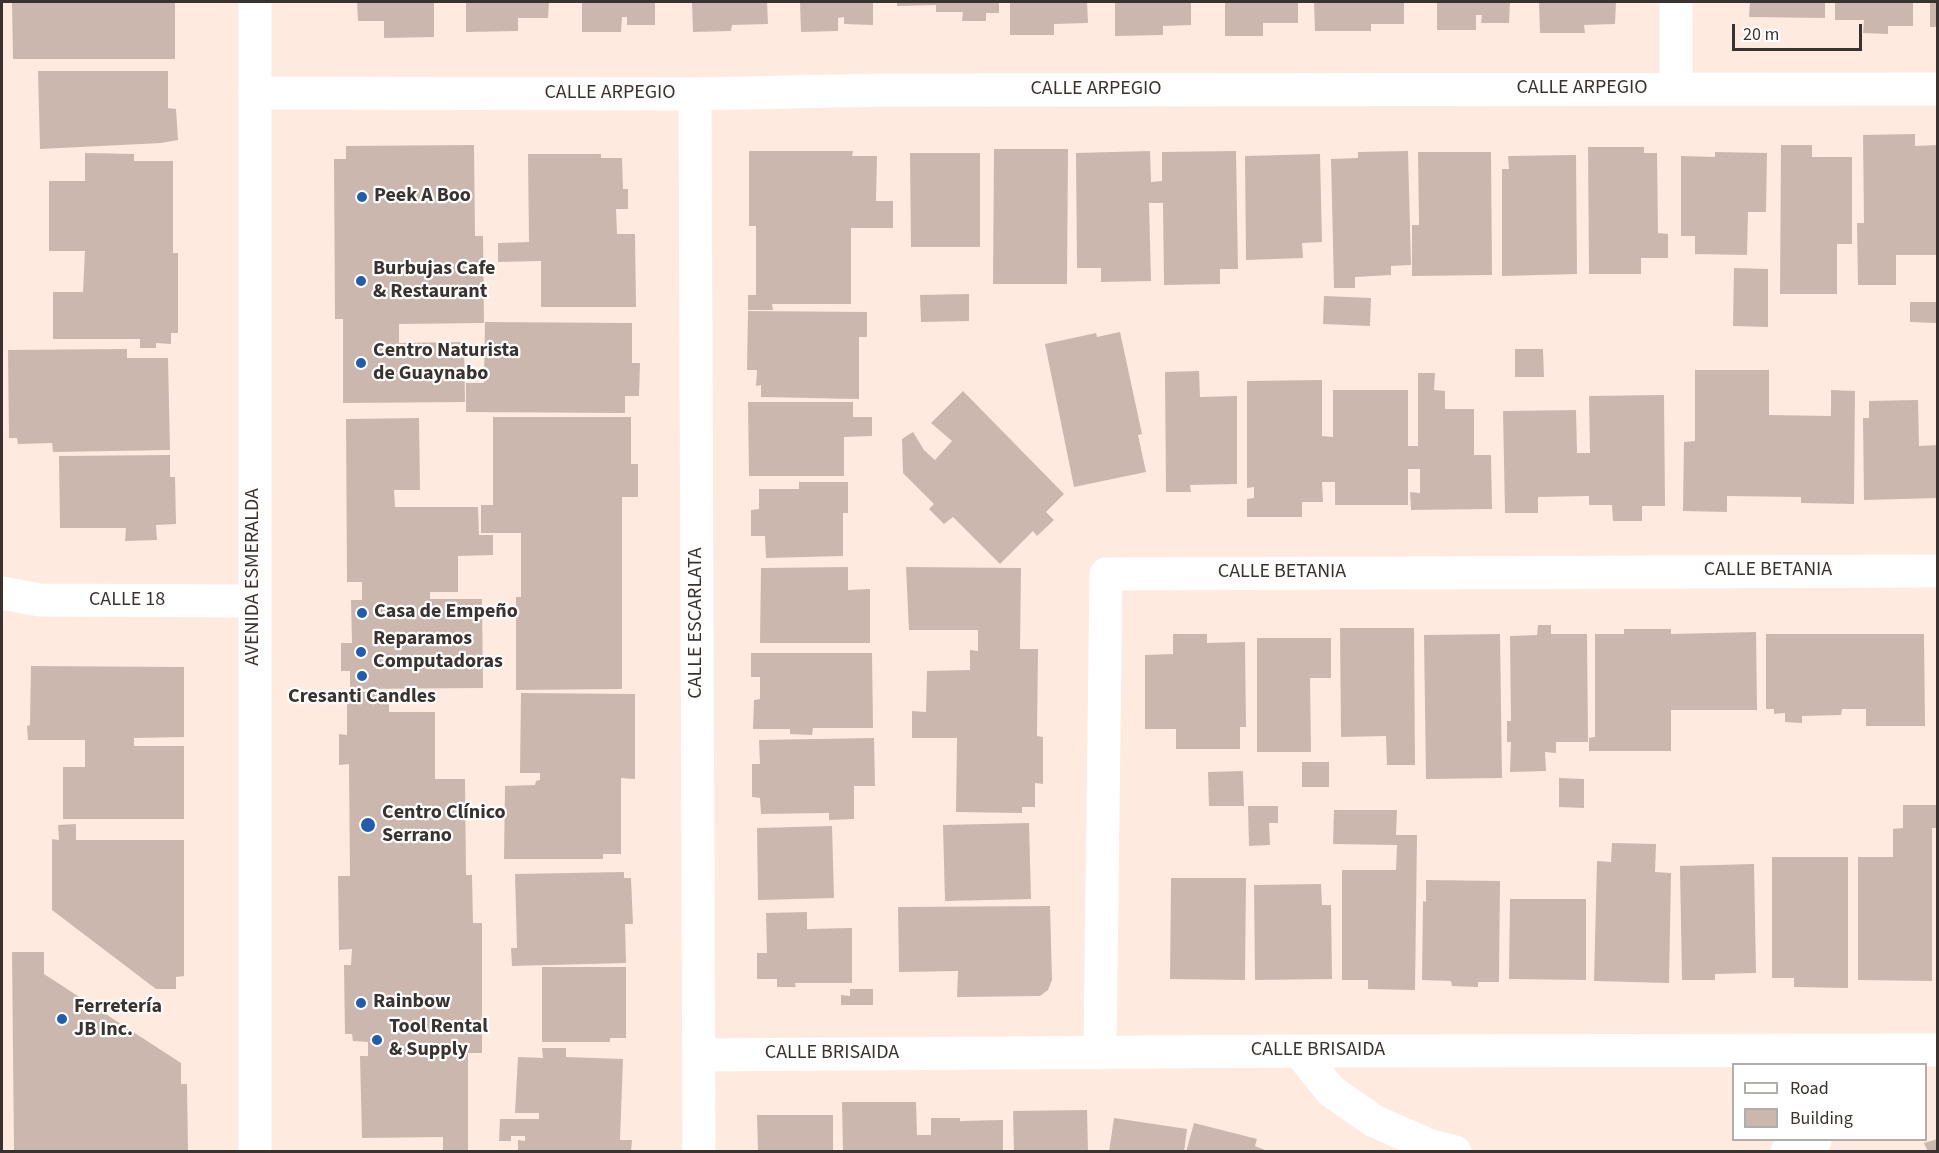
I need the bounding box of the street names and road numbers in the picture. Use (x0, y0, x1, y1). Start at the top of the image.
street label: CALLE ARPEGIO (1516, 77, 1648, 101)
street label: CALLE ARPEGIO (1030, 78, 1162, 102)
street label: CALLE ARPEGIO (544, 82, 676, 106)
street label: AVENIDA ESMERALDA (242, 488, 266, 666)
street label: CALLE ESCARLATA (685, 547, 709, 699)
street label: CALLE BETANIA (1704, 559, 1832, 583)
street label: CALLE BETANIA (1218, 561, 1346, 585)
street label: CALLE 18 (89, 589, 165, 613)
street label: CALLE BRISAIDA (1251, 1039, 1385, 1063)
street label: CALLE BRISAIDA (765, 1042, 899, 1066)

